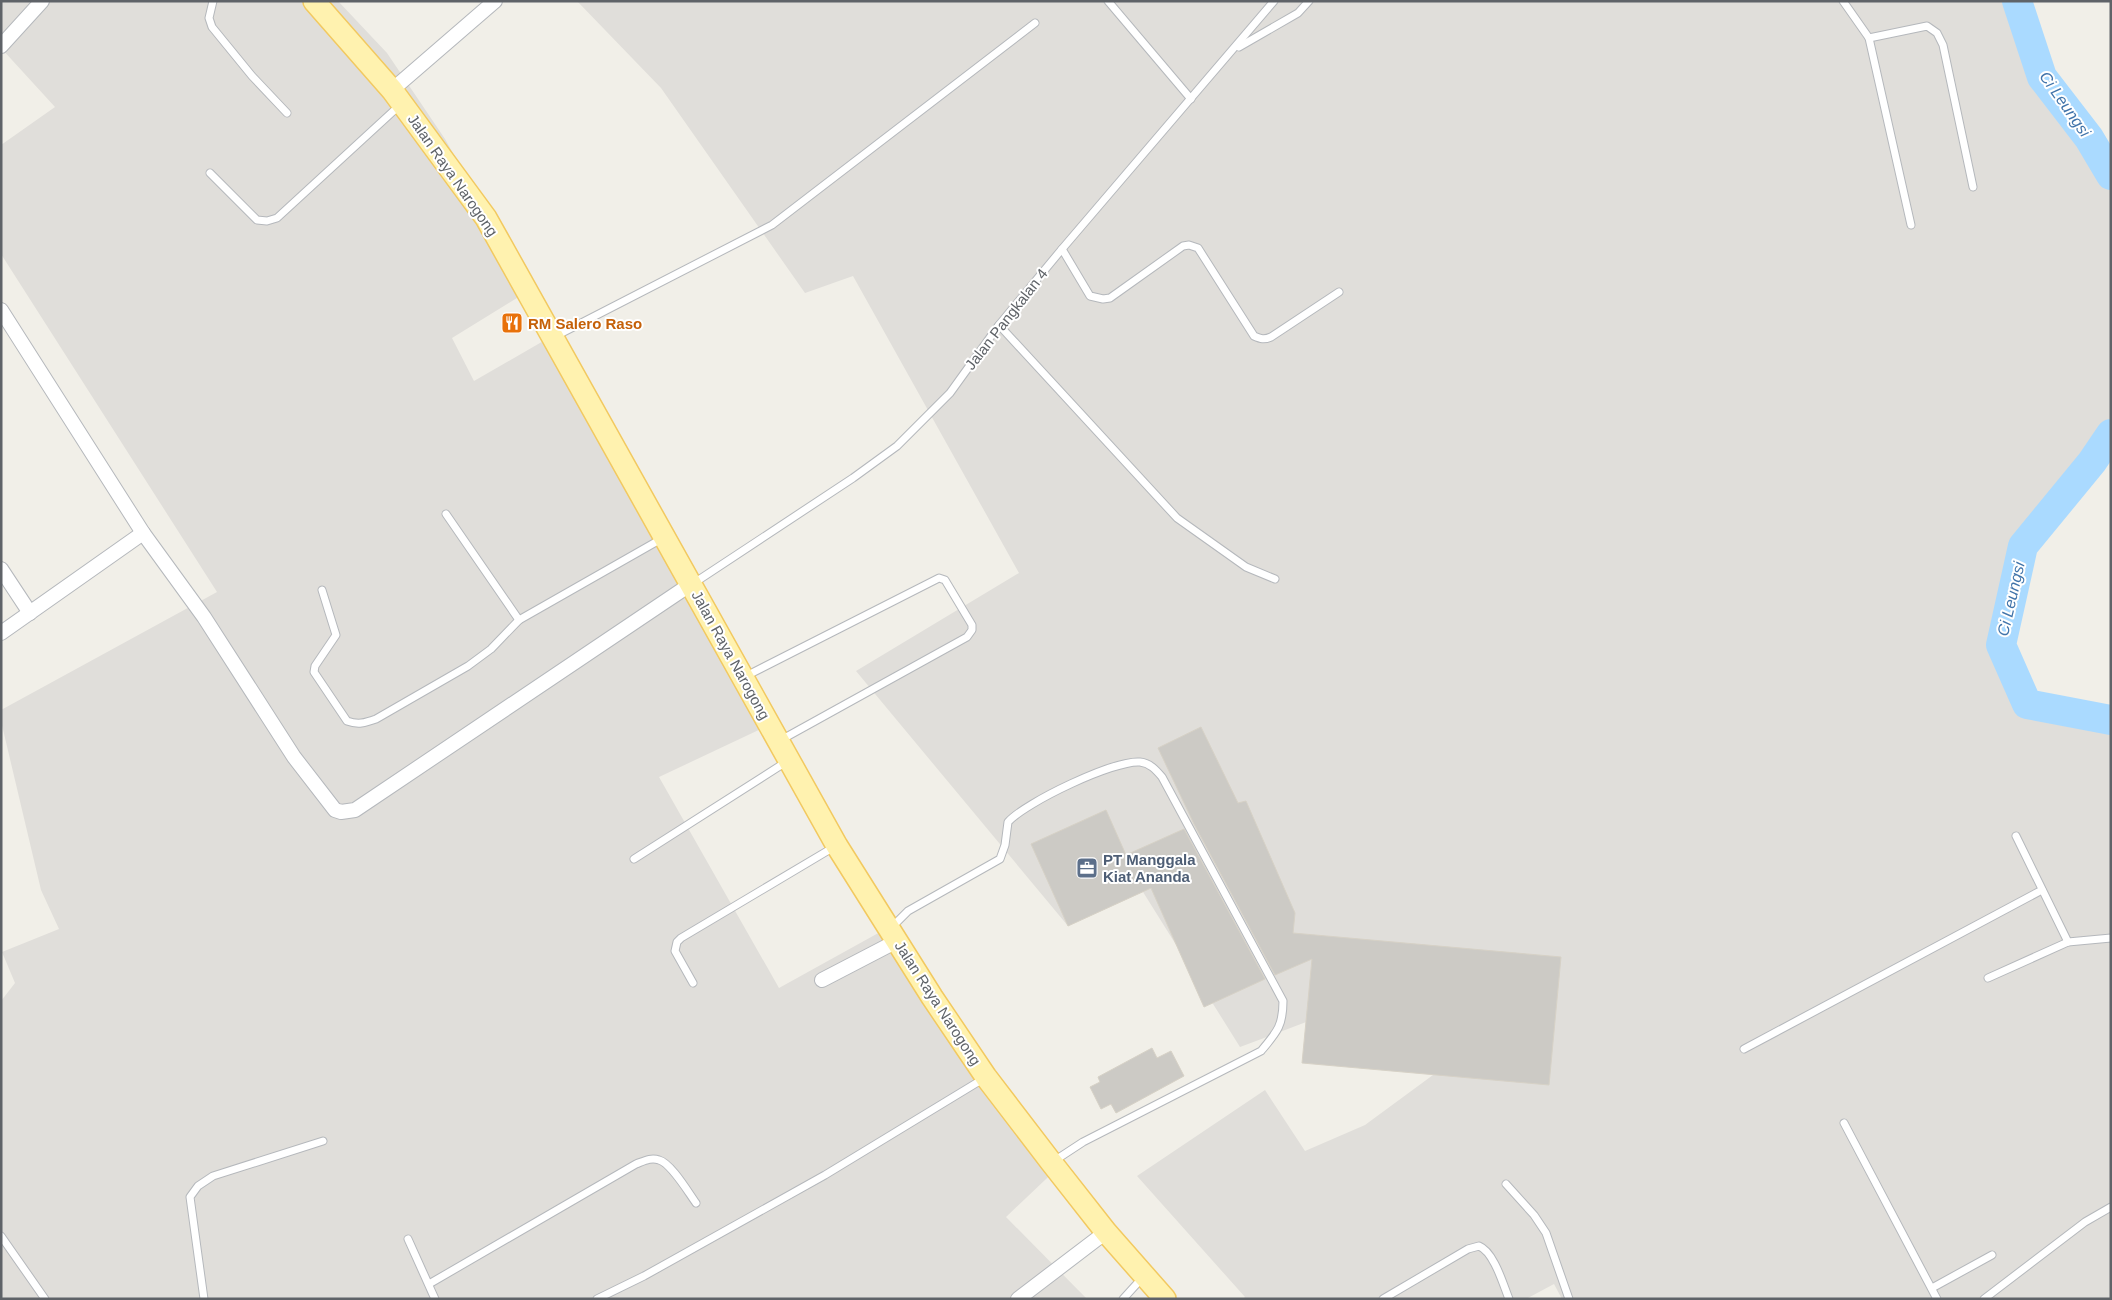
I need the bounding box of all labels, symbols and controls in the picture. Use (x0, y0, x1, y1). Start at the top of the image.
water label: Ci Leungsi (2036, 68, 2094, 140)
street label: Jalan Raya Narogong (404, 111, 502, 239)
street label: Jalan Pangkalan 4 (961, 265, 1051, 373)
restaurant icon: RM Salero Raso (500, 311, 524, 335)
place label: RM Salero Raso (528, 315, 642, 332)
water label: Ci Leungsi (1994, 560, 2028, 638)
street label: Jalan Raya Narogong (688, 587, 774, 723)
place label: PT Manggala Kiat Ananda (1103, 851, 1196, 885)
office icon: PT Manggala Kiat Ananda (1075, 856, 1099, 880)
street label: Jalan Raya Narogong (891, 938, 985, 1068)

